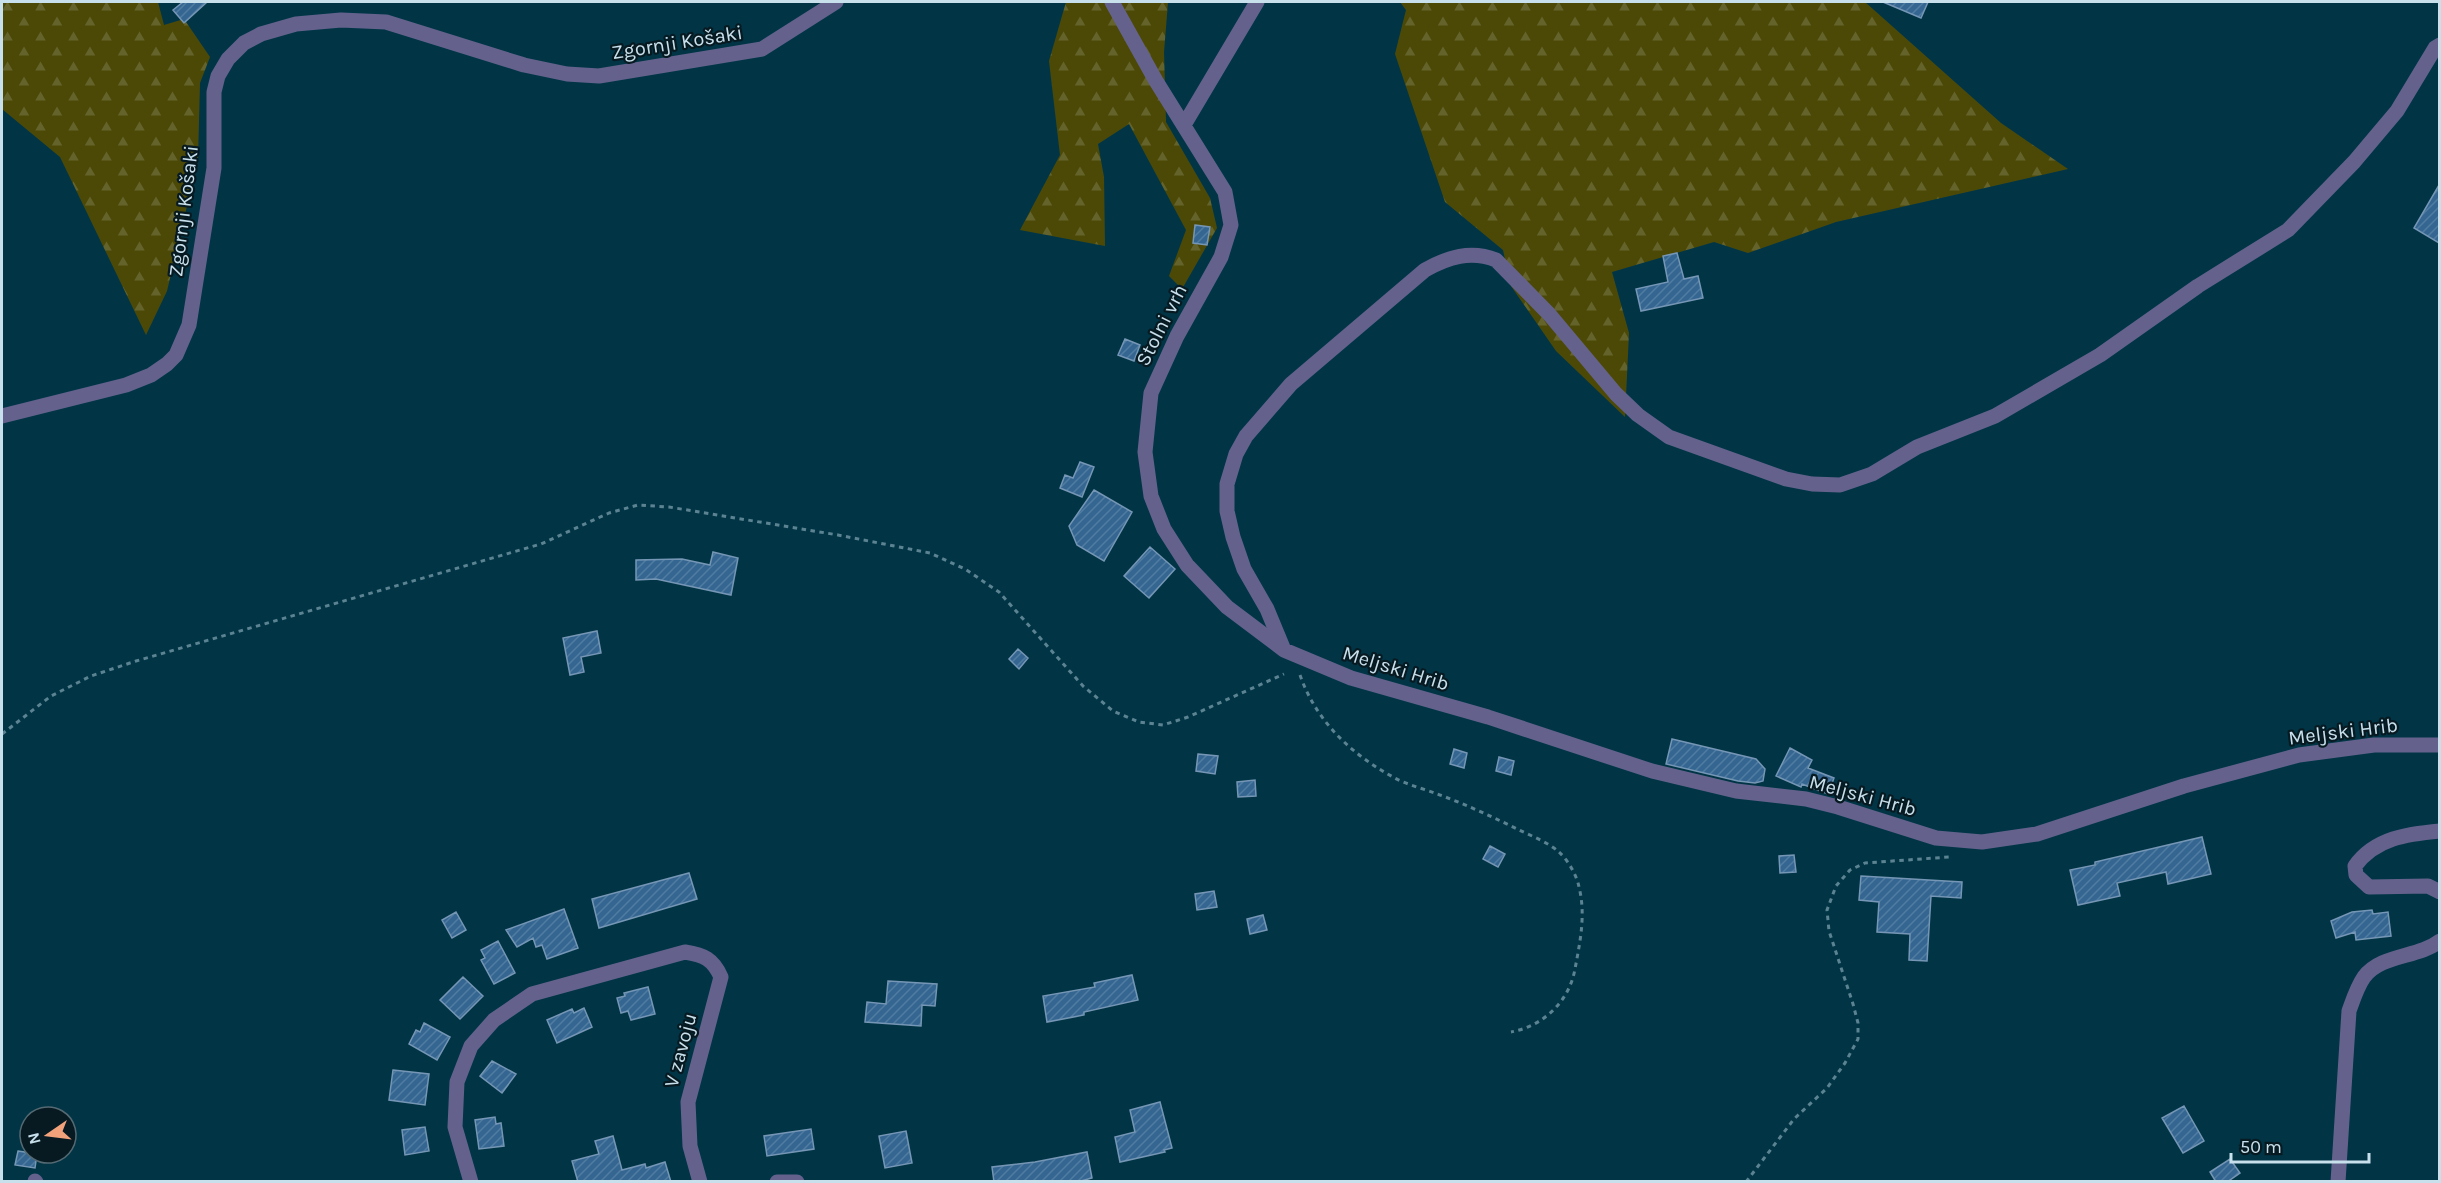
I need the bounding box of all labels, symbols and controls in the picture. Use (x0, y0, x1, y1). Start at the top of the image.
street label: Zgornji Košaki (610, 21, 744, 64)
street label: Zgornji Košaki (164, 144, 203, 278)
street label: Stolni vrh (1131, 281, 1192, 370)
street label: Meljski Hrib (1340, 641, 1452, 696)
street label: Meljski Hrib (2287, 713, 2399, 750)
street label: Meljski Hrib (1807, 770, 1919, 821)
street label: V zavoju (660, 1011, 701, 1090)
north arrow (18, 1105, 78, 1165)
scale bar (2231, 1126, 2369, 1164)
text: N (23, 1131, 45, 1146)
text: 50 m (2240, 1136, 2282, 1158)

